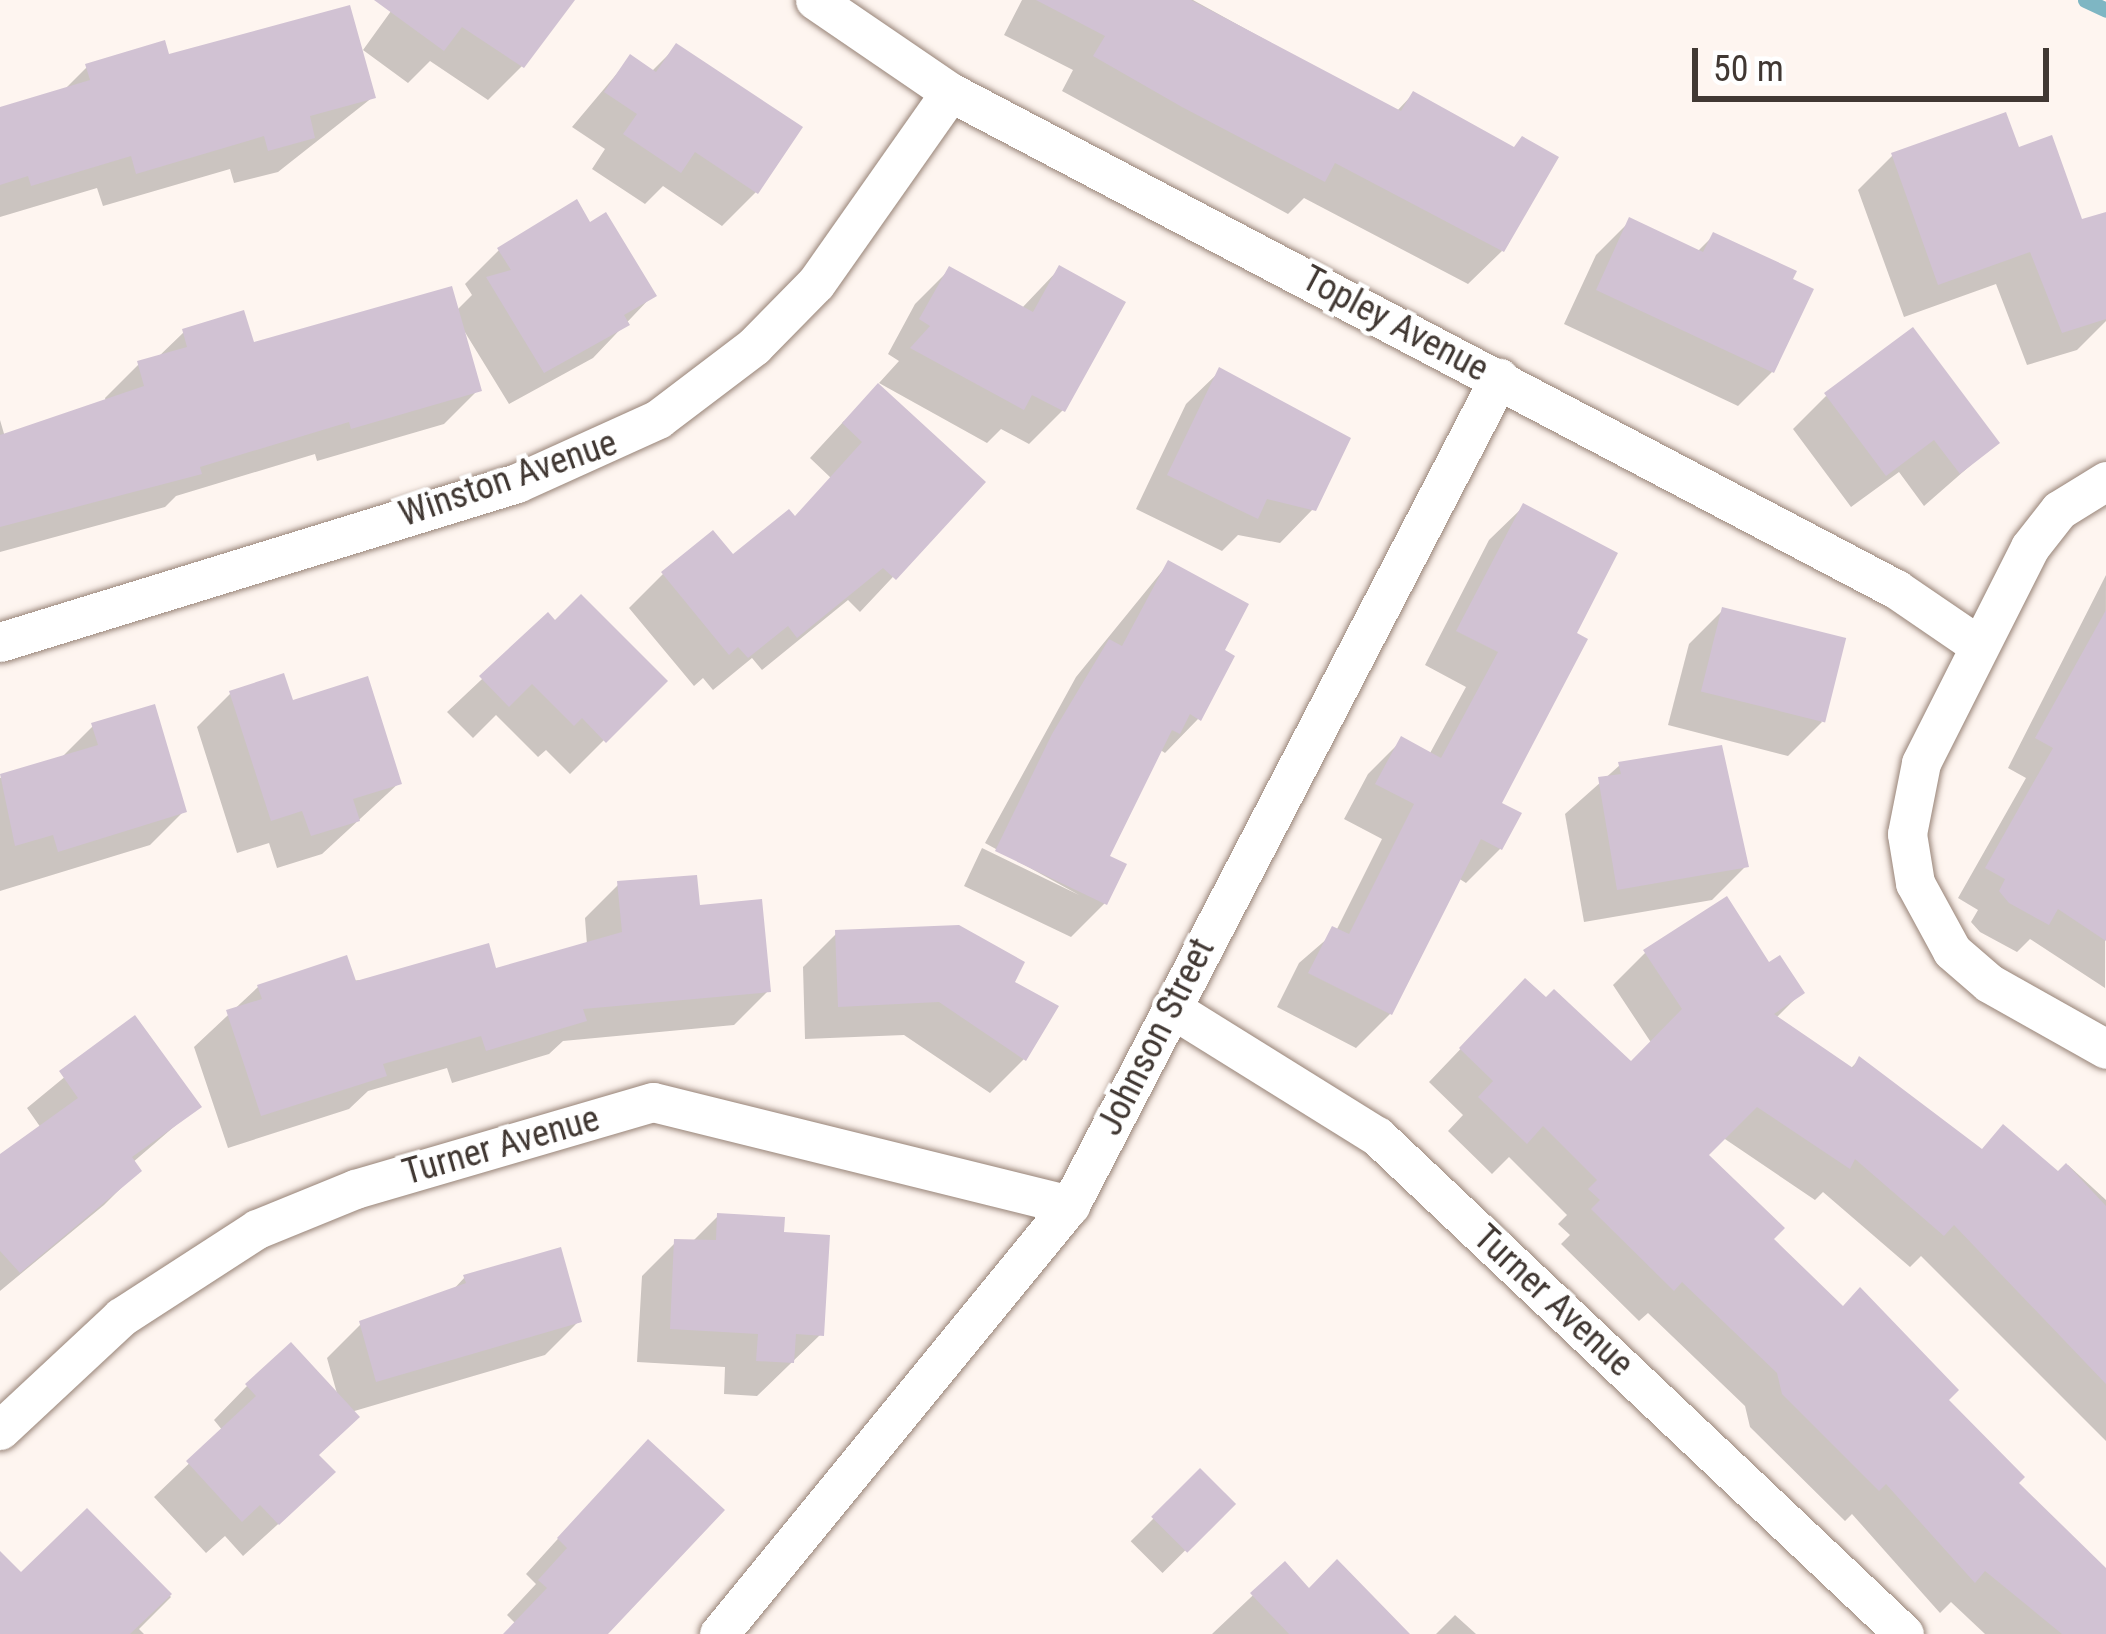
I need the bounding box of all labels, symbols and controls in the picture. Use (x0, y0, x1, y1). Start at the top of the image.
scale bar (1698, 24, 2055, 98)
text: 50 m (1713, 48, 1784, 90)
street label: Topley Avenue (1295, 257, 1495, 391)
street label: Winston Avenue (394, 422, 622, 536)
street label: Johnson Street (1088, 931, 1224, 1143)
street label: Turner Avenue (398, 1097, 604, 1195)
street label: Turner Avenue (1464, 1216, 1642, 1386)

